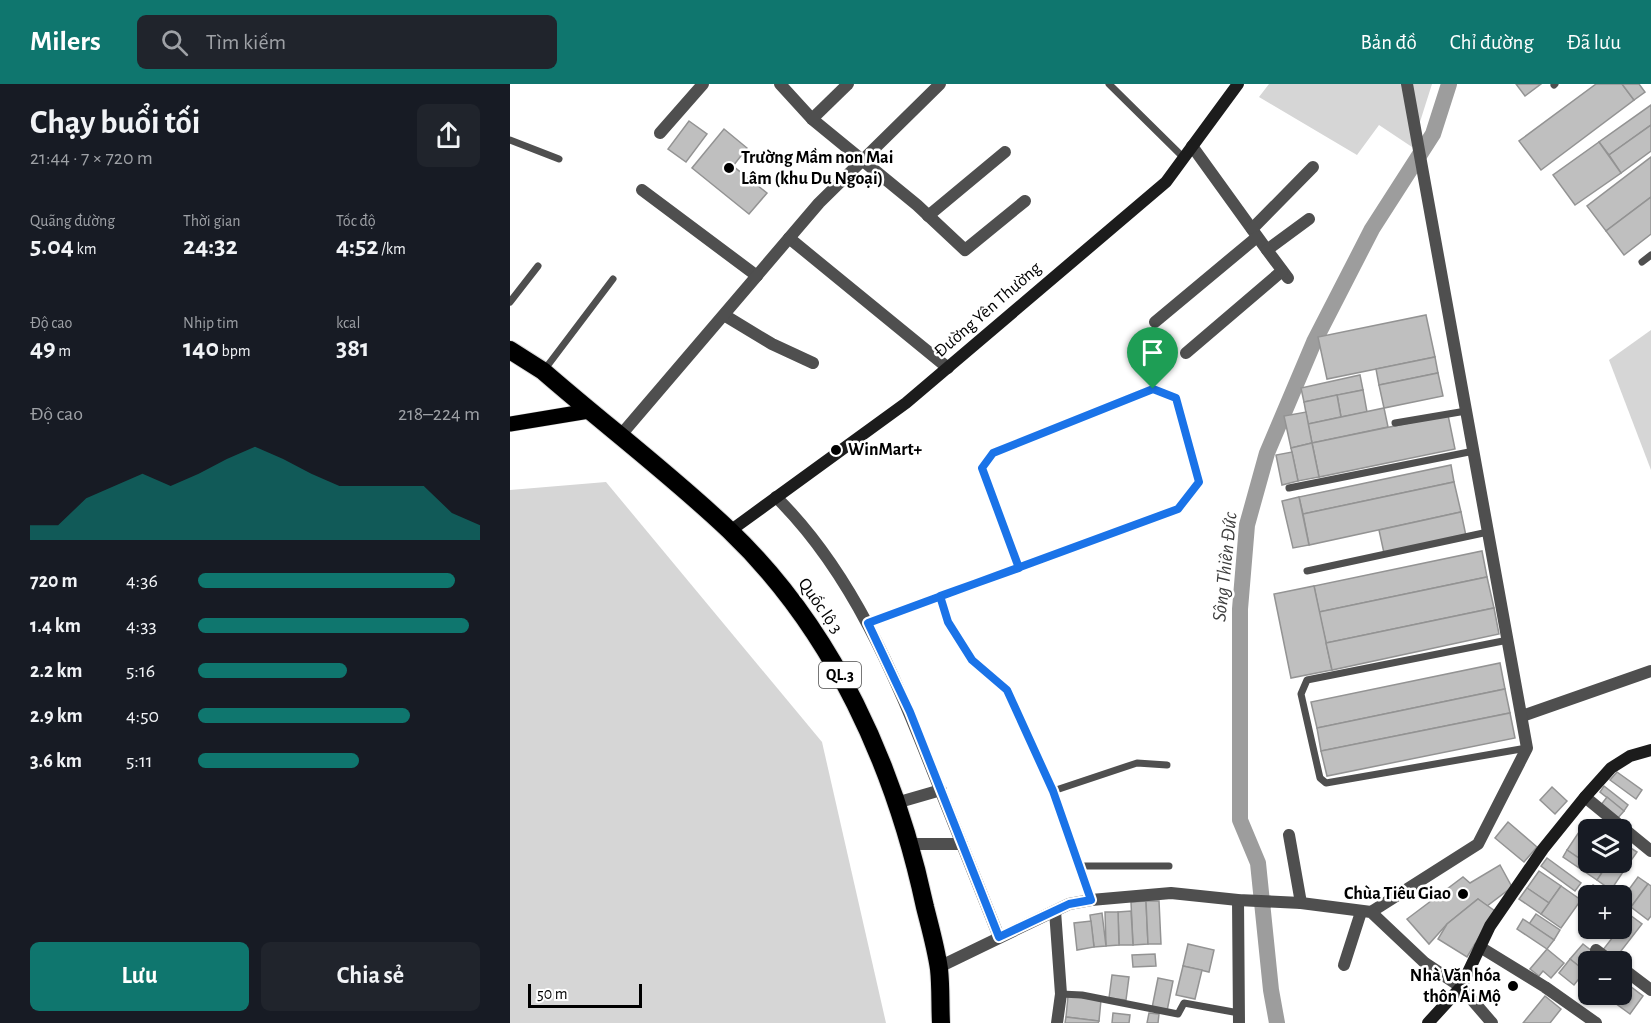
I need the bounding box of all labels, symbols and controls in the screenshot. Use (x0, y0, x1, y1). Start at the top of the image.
search box (137, 15, 557, 69)
icon: search (158, 26, 191, 59)
text: Milers (30, 28, 101, 56)
text: Tìm kiếm (206, 31, 286, 53)
text: Bản đồ (1360, 32, 1417, 53)
text: Chỉ đường (1450, 32, 1534, 53)
text: Đã lưu (1567, 32, 1621, 53)
button: share (417, 104, 480, 167)
text: Chạy buổi tối (30, 107, 200, 140)
place label: Trường Mầm non Mai Lâm (khu Du Ngoại) (741, 147, 893, 188)
text: 21:44 · 7 × 720 m (30, 148, 153, 168)
marker: Trường Mầm non Mai Lâm (khu Du Ngoại) (722, 161, 736, 175)
text: Quãng đường (30, 213, 115, 229)
text: Thời gian (183, 213, 241, 229)
text: Tốc độ (336, 213, 376, 229)
text: 5.04 (30, 233, 74, 259)
text: 24:32 (183, 233, 238, 259)
text: 4:52 (336, 233, 379, 259)
text: km (74, 241, 97, 257)
text: /km (379, 241, 406, 257)
street label: Đường Yên Thường (931, 259, 1045, 361)
text: Độ cao (30, 315, 72, 331)
text: Nhịp tim (183, 315, 239, 331)
text: kcal (336, 315, 360, 331)
pin (1127, 327, 1178, 389)
text: 49 (30, 335, 56, 361)
text: 140 (183, 335, 219, 361)
text: 381 (336, 335, 369, 361)
icon: arrive (1136, 336, 1169, 369)
text: m (56, 343, 71, 359)
text: bpm (219, 343, 251, 359)
text: Độ cao (30, 404, 83, 424)
text: 218–224 m (398, 404, 480, 424)
place label: WinMart+ (848, 441, 923, 459)
marker: WinMart+ (829, 443, 843, 457)
water label: Sông Thiên Đức (1209, 511, 1241, 623)
text: 720 m (30, 571, 78, 591)
text: 4:36 (126, 571, 158, 591)
street label: Quốc lộ 3 (795, 574, 846, 637)
text: 1.4 km (30, 616, 81, 636)
text: 4:33 (126, 616, 157, 636)
text: 2.2 km (30, 661, 82, 681)
text: 5:16 (126, 661, 155, 681)
road number: QL.3 (819, 662, 861, 688)
text: 2.9 km (30, 706, 83, 726)
text: 4:50 (126, 706, 159, 726)
text: 3.6 km (30, 751, 82, 771)
text: 5:11 (126, 751, 153, 771)
map controls (1578, 819, 1632, 1005)
button: layers (1578, 819, 1632, 873)
place label: Chùa Tiêu Giao (1344, 885, 1451, 903)
button: + (1578, 885, 1632, 939)
marker: Chùa Tiêu Giao (1456, 887, 1470, 901)
button: Lưu (30, 942, 249, 1011)
button: Chia sẻ (261, 942, 480, 1011)
button: − (1578, 951, 1632, 1005)
place label: Nhà Văn hóa thôn Ái Mộ (1410, 967, 1501, 1006)
marker: Nhà Văn hóa thôn Ái Mộ (1506, 979, 1520, 993)
scale bar (528, 981, 642, 1008)
text: 50 m (537, 986, 568, 1002)

